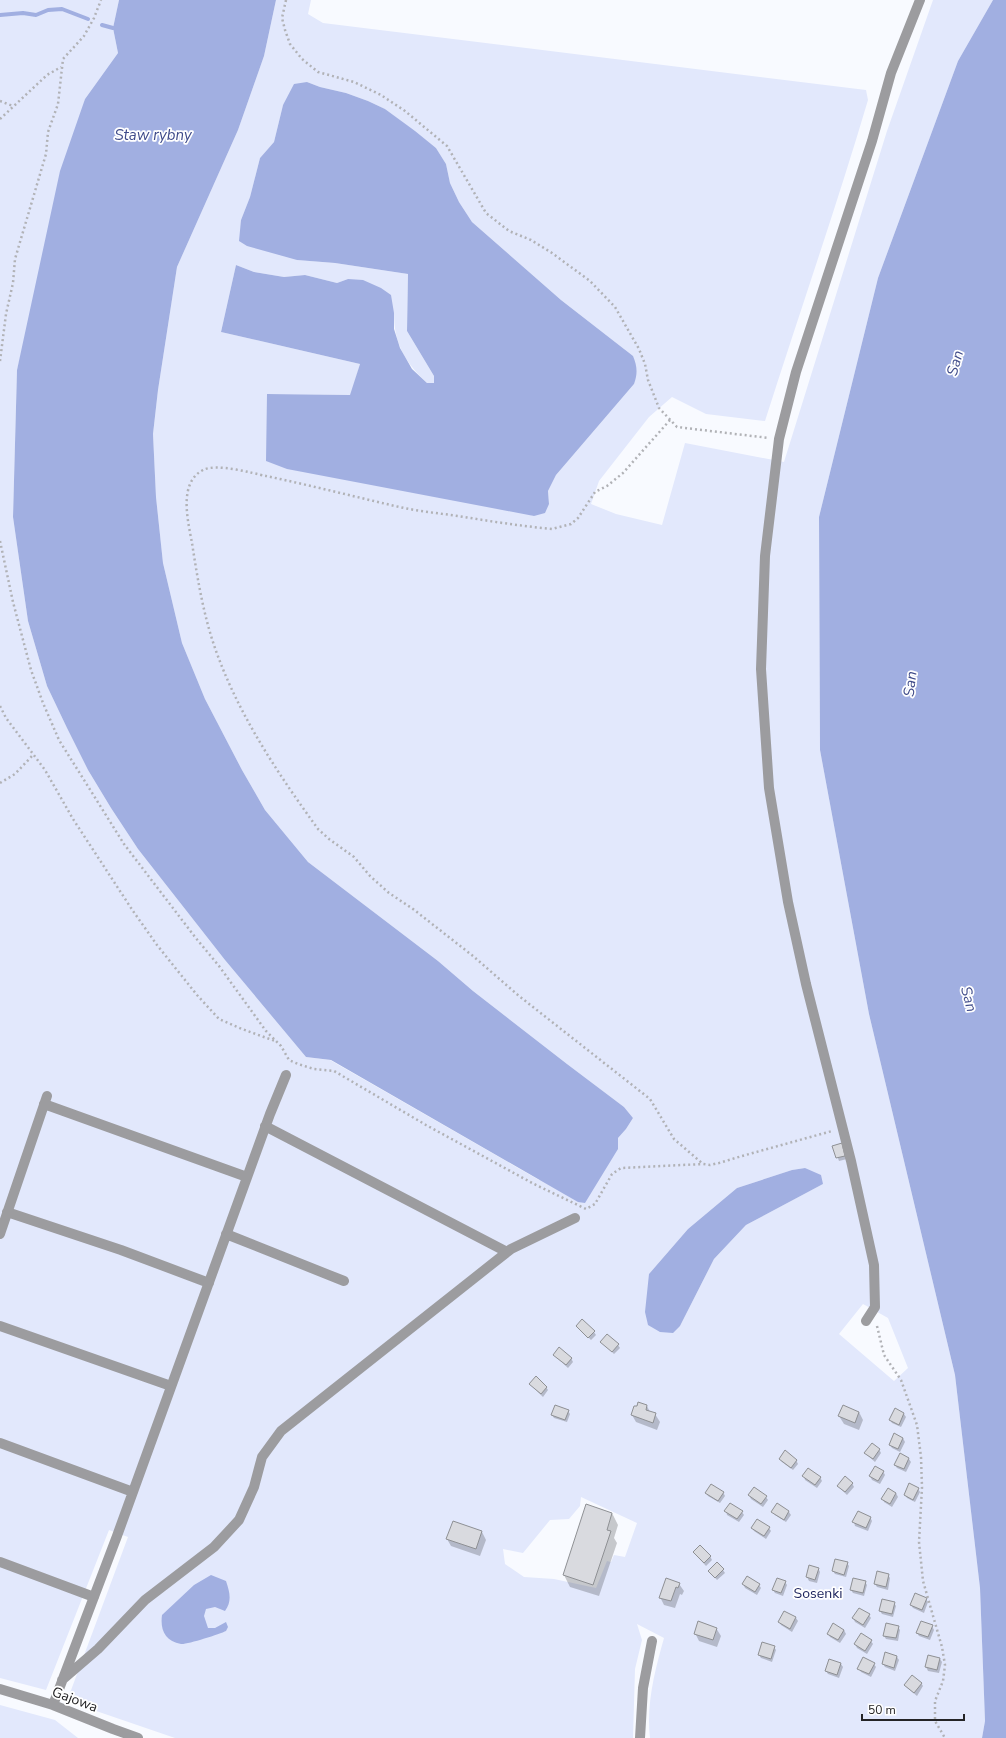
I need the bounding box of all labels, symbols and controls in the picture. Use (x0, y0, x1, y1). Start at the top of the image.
water label: Staw rybny (114, 125, 193, 145)
water label: San (942, 348, 968, 378)
water label: San (899, 670, 921, 698)
water label: San (956, 984, 982, 1014)
park label: Sosenki (794, 1584, 842, 1603)
street label: Gajowa (49, 1682, 100, 1717)
scale bar (862, 1696, 964, 1722)
text: 50 m (868, 1702, 896, 1718)

